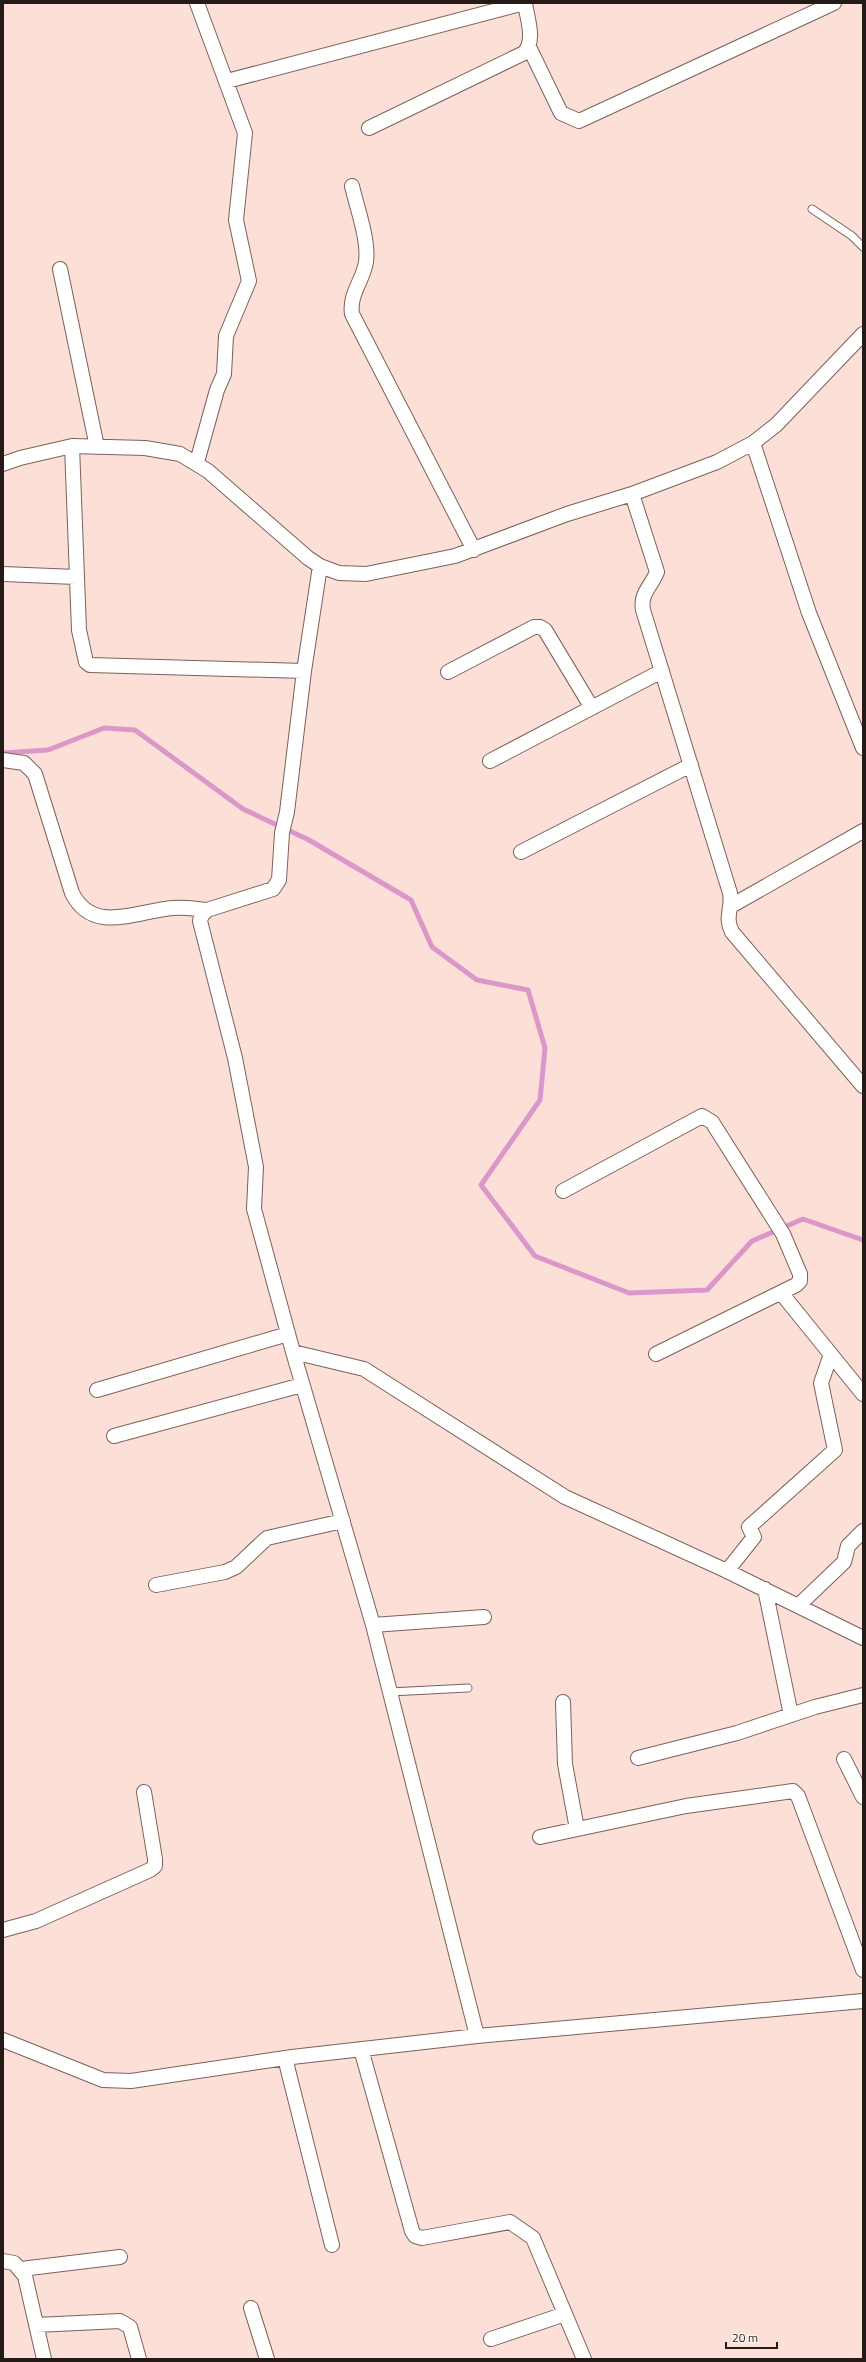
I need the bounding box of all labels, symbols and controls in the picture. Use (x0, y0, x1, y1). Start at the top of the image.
scale bar (726, 2324, 777, 2350)
text: 20 m (732, 2328, 758, 2347)

